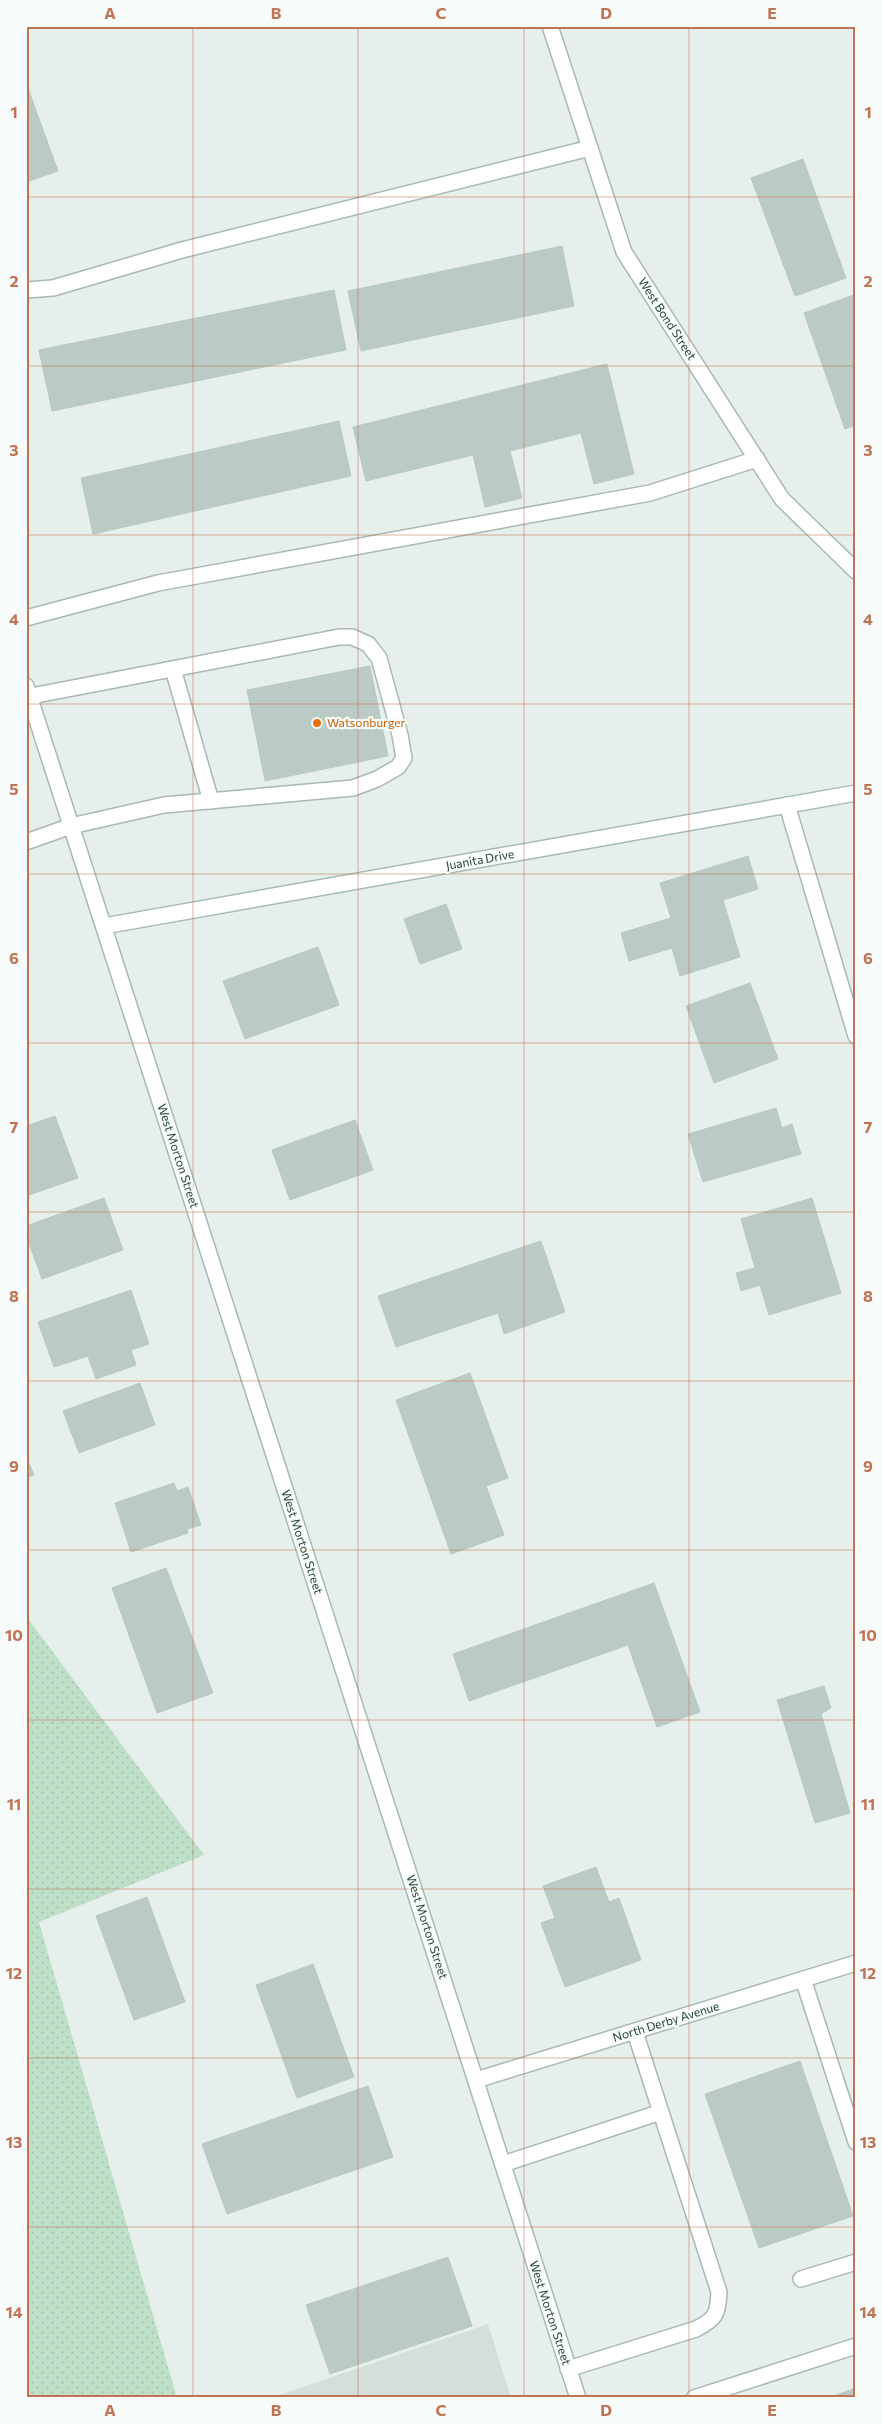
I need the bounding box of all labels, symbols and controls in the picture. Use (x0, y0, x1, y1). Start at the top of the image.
text: A (104, 3, 116, 22)
text: B (271, 3, 282, 22)
text: C (436, 3, 447, 22)
text: D (600, 3, 612, 22)
text: E (767, 3, 777, 22)
text: 1 (10, 102, 18, 121)
text: 1 (864, 102, 872, 121)
text: 2 (9, 271, 19, 290)
text: 2 (863, 271, 873, 290)
street label: West Bond Street (636, 275, 700, 362)
text: 3 (9, 440, 19, 459)
text: 3 (863, 440, 873, 459)
text: 4 (9, 609, 19, 628)
text: 4 (863, 609, 873, 628)
place label: Watsonburger (327, 715, 406, 729)
marker: Watsonburger (311, 717, 323, 729)
text: 5 (9, 779, 19, 798)
text: 5 (863, 779, 873, 798)
street label: Juanita Drive (445, 846, 515, 873)
text: 6 (9, 948, 19, 967)
text: 6 (863, 948, 873, 967)
street label: West Morton Street (155, 1102, 202, 1210)
text: 7 (10, 1117, 19, 1136)
text: 7 (864, 1117, 873, 1136)
text: 8 (9, 1286, 19, 1305)
text: 8 (863, 1286, 873, 1305)
text: 9 (9, 1456, 19, 1475)
text: 9 (863, 1456, 873, 1475)
street label: West Morton Street (279, 1488, 326, 1596)
text: 10 (5, 1625, 23, 1644)
text: 10 (859, 1625, 877, 1644)
text: 11 (7, 1794, 21, 1813)
text: 11 (861, 1794, 875, 1813)
street label: West Morton Street (404, 1873, 451, 1981)
text: 12 (6, 1963, 22, 1982)
text: 12 (860, 1963, 876, 1982)
street label: North Derby Avenue (611, 1998, 721, 2044)
text: 13 (6, 2132, 22, 2151)
text: 13 (860, 2132, 876, 2151)
street label: West Morton Street (527, 2259, 574, 2367)
text: 14 (5, 2302, 23, 2321)
text: 14 (859, 2302, 877, 2321)
text: A (104, 2400, 116, 2419)
text: B (271, 2400, 282, 2419)
text: C (436, 2400, 447, 2419)
text: D (600, 2400, 612, 2419)
text: E (767, 2400, 777, 2419)

